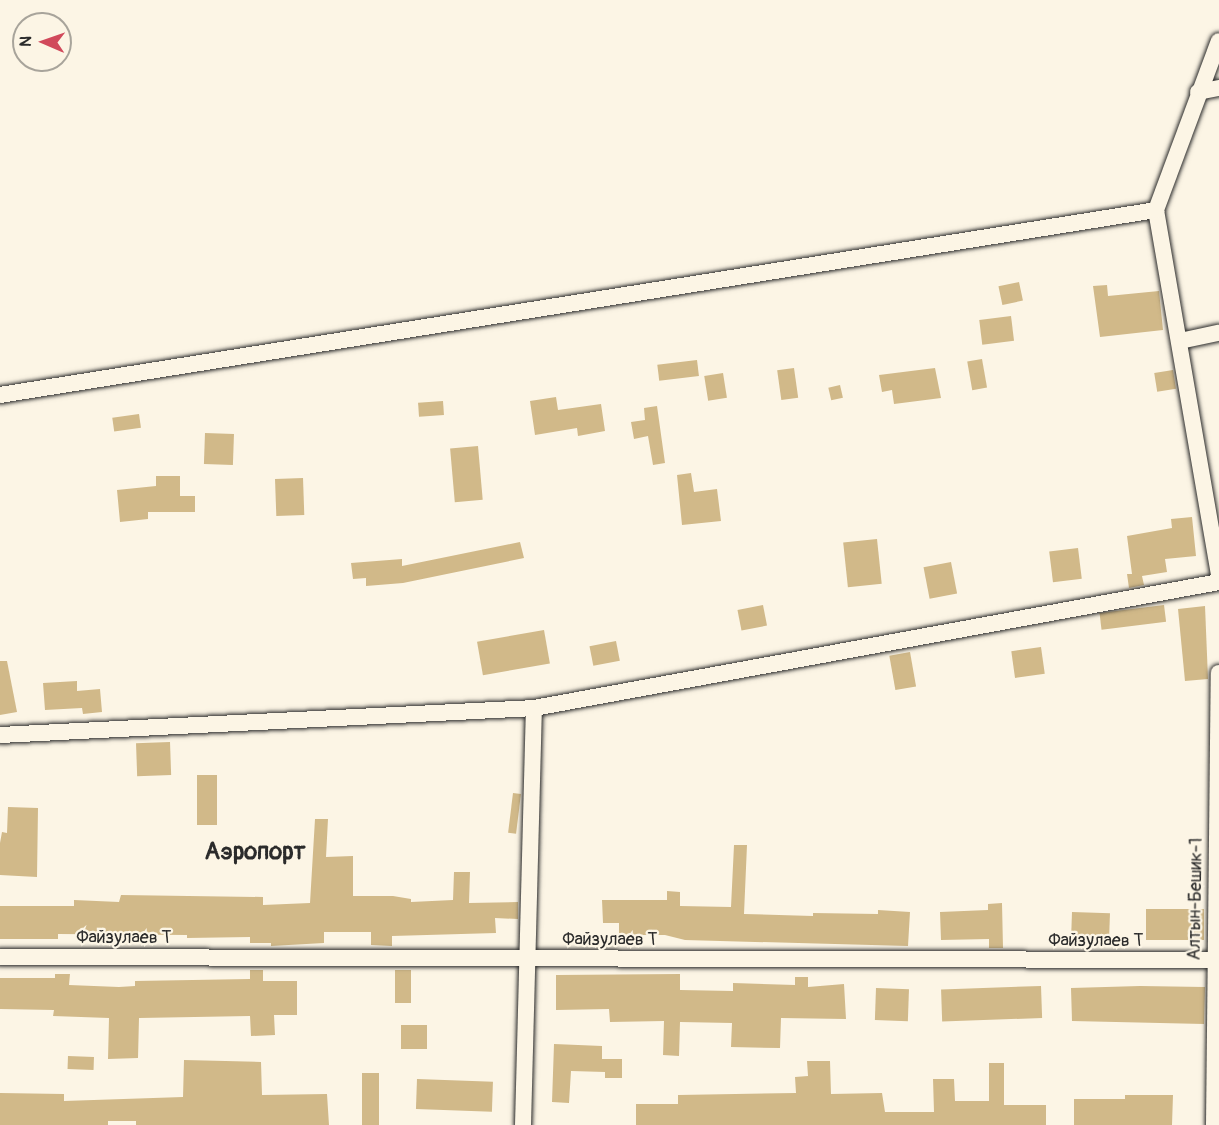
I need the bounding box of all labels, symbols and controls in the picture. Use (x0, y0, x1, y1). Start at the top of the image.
north arrow (12, 12, 72, 72)
text: N (16, 36, 36, 47)
street label: Алтын-Бешик-1 (1184, 837, 1208, 961)
district label: Аэропорт (204, 838, 306, 866)
street label: Файзулаев Т (77, 927, 171, 949)
street label: Файзулаев Т (563, 929, 657, 951)
street label: Файзулаев Т (1049, 930, 1143, 952)

